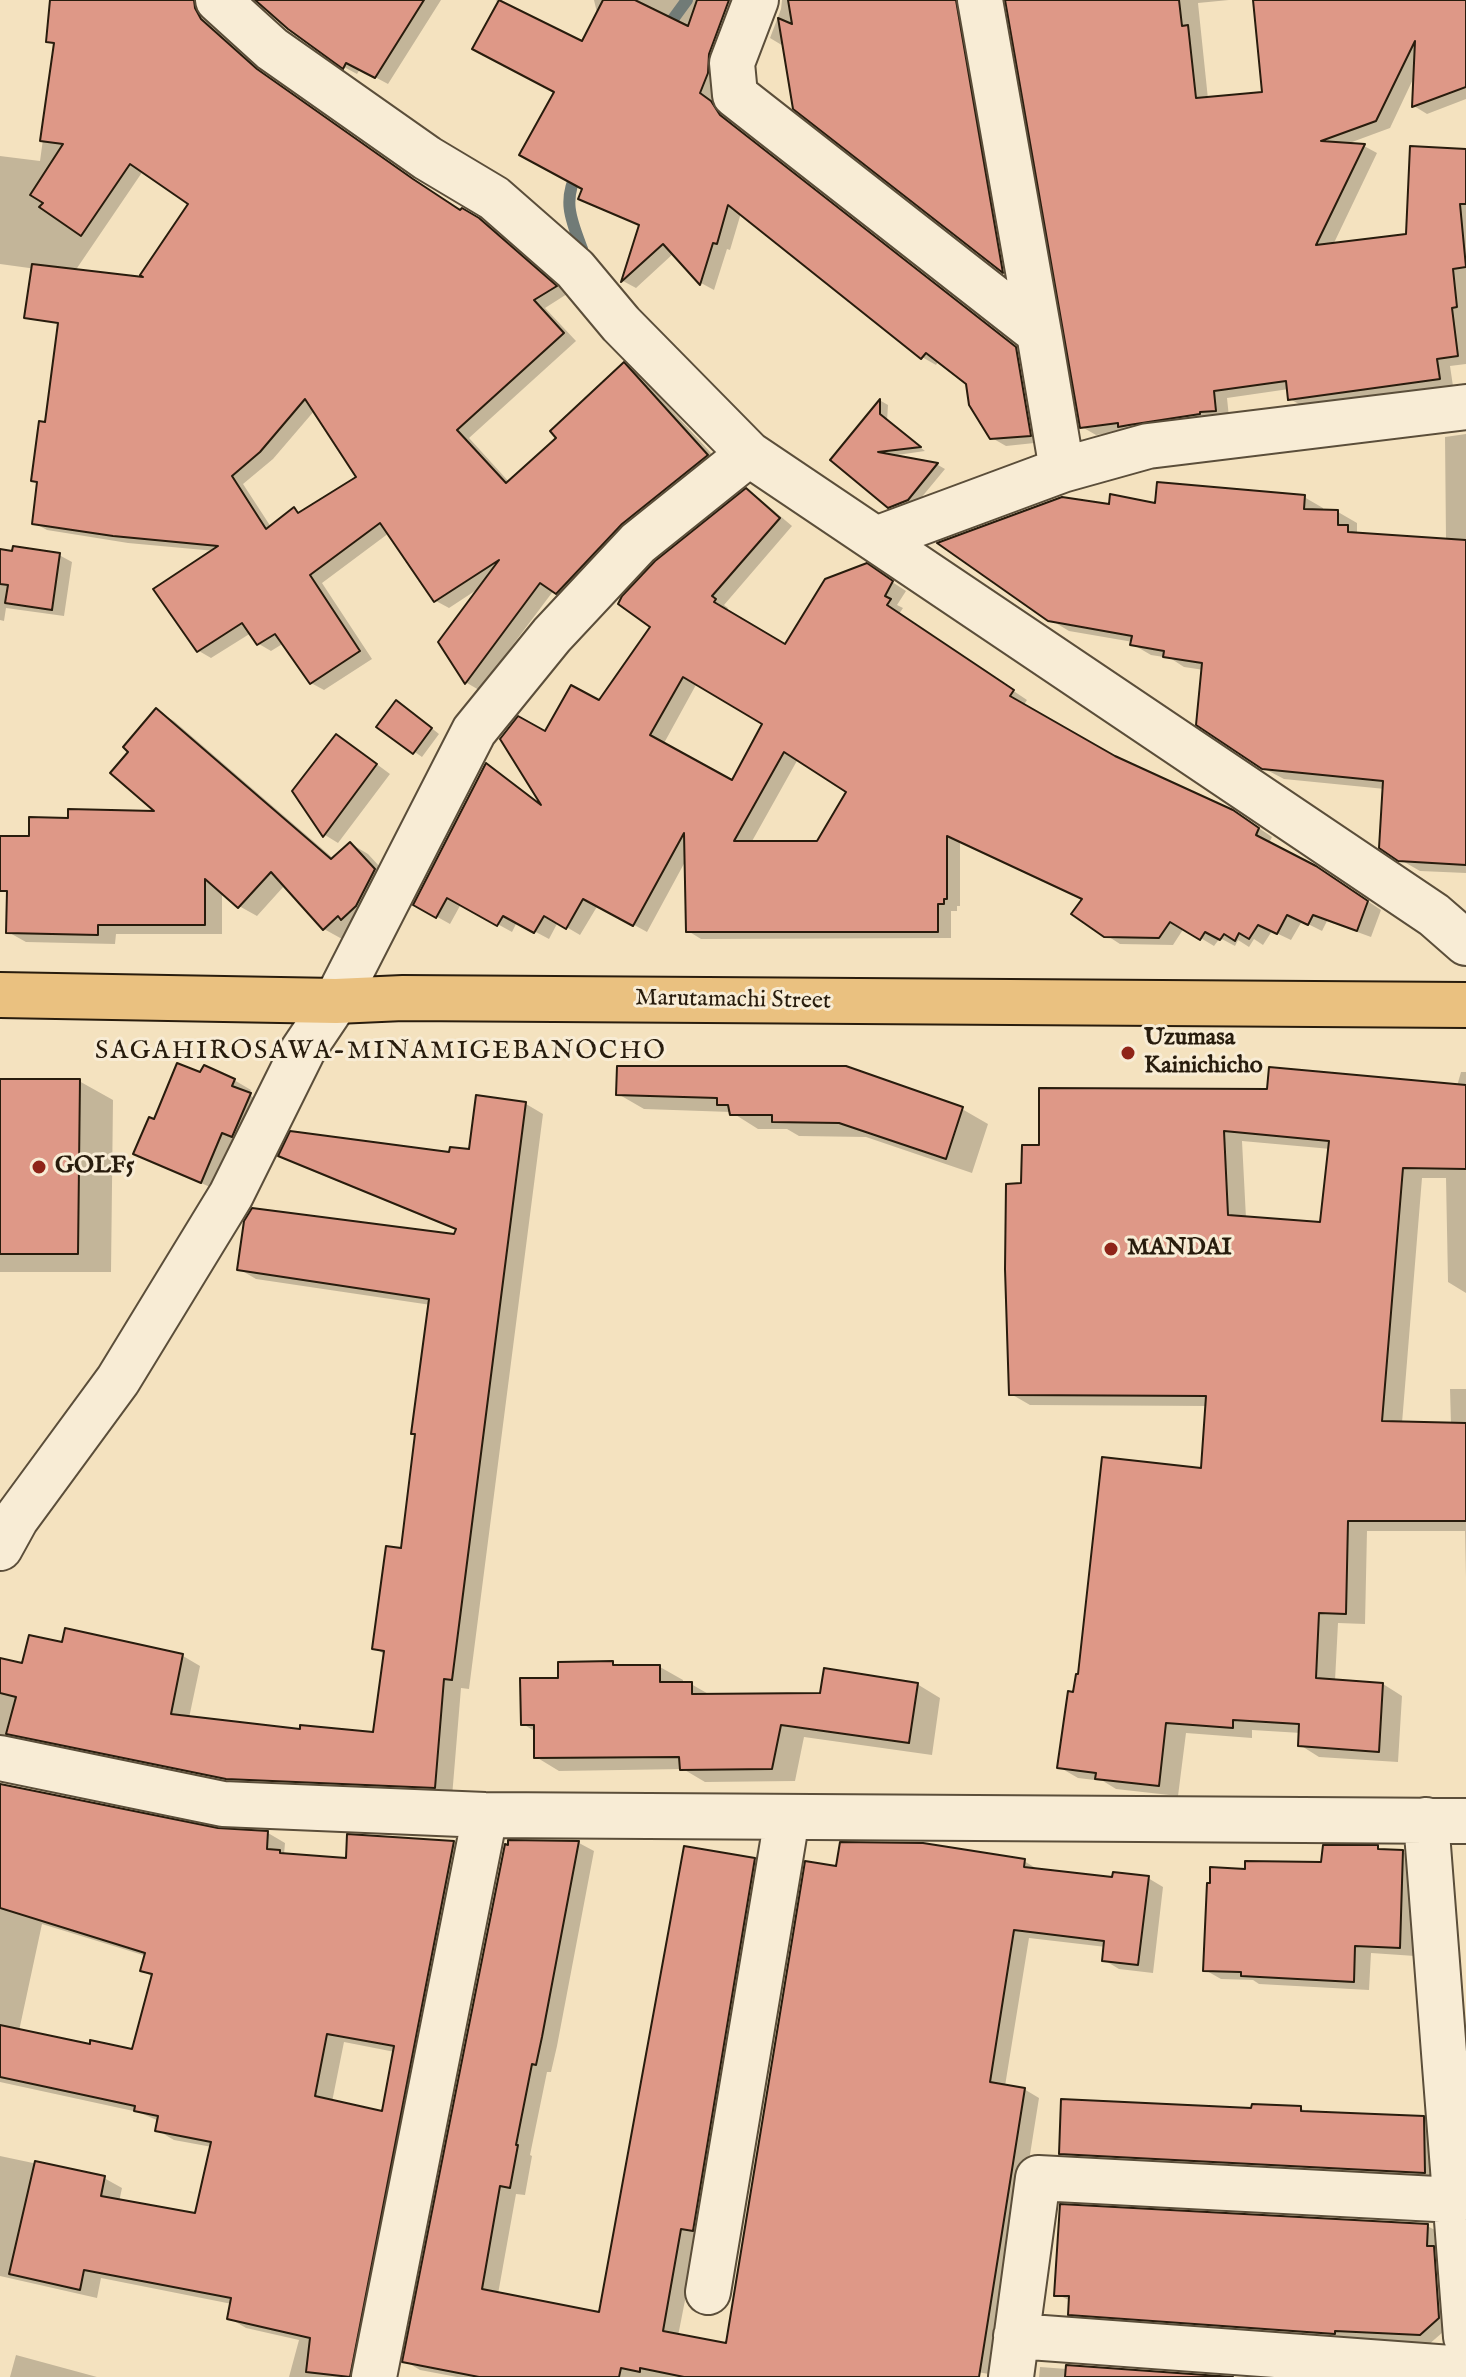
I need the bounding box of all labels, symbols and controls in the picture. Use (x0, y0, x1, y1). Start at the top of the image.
street label: Marutamachi Street (635, 985, 831, 1017)
place label: Uzumasa Kainichicho (1144, 1025, 1263, 1081)
district label: SAGAHIROSAWA-MINAMIGEBANOCHO (95, 1037, 667, 1069)
marker: Uzumasa Kainichicho (1119, 1044, 1137, 1062)
place label: GOLF5 (55, 1153, 135, 1181)
marker: GOLF5 (30, 1158, 48, 1176)
place label: MANDAI (1127, 1235, 1232, 1263)
marker: MANDAI (1102, 1240, 1120, 1258)

